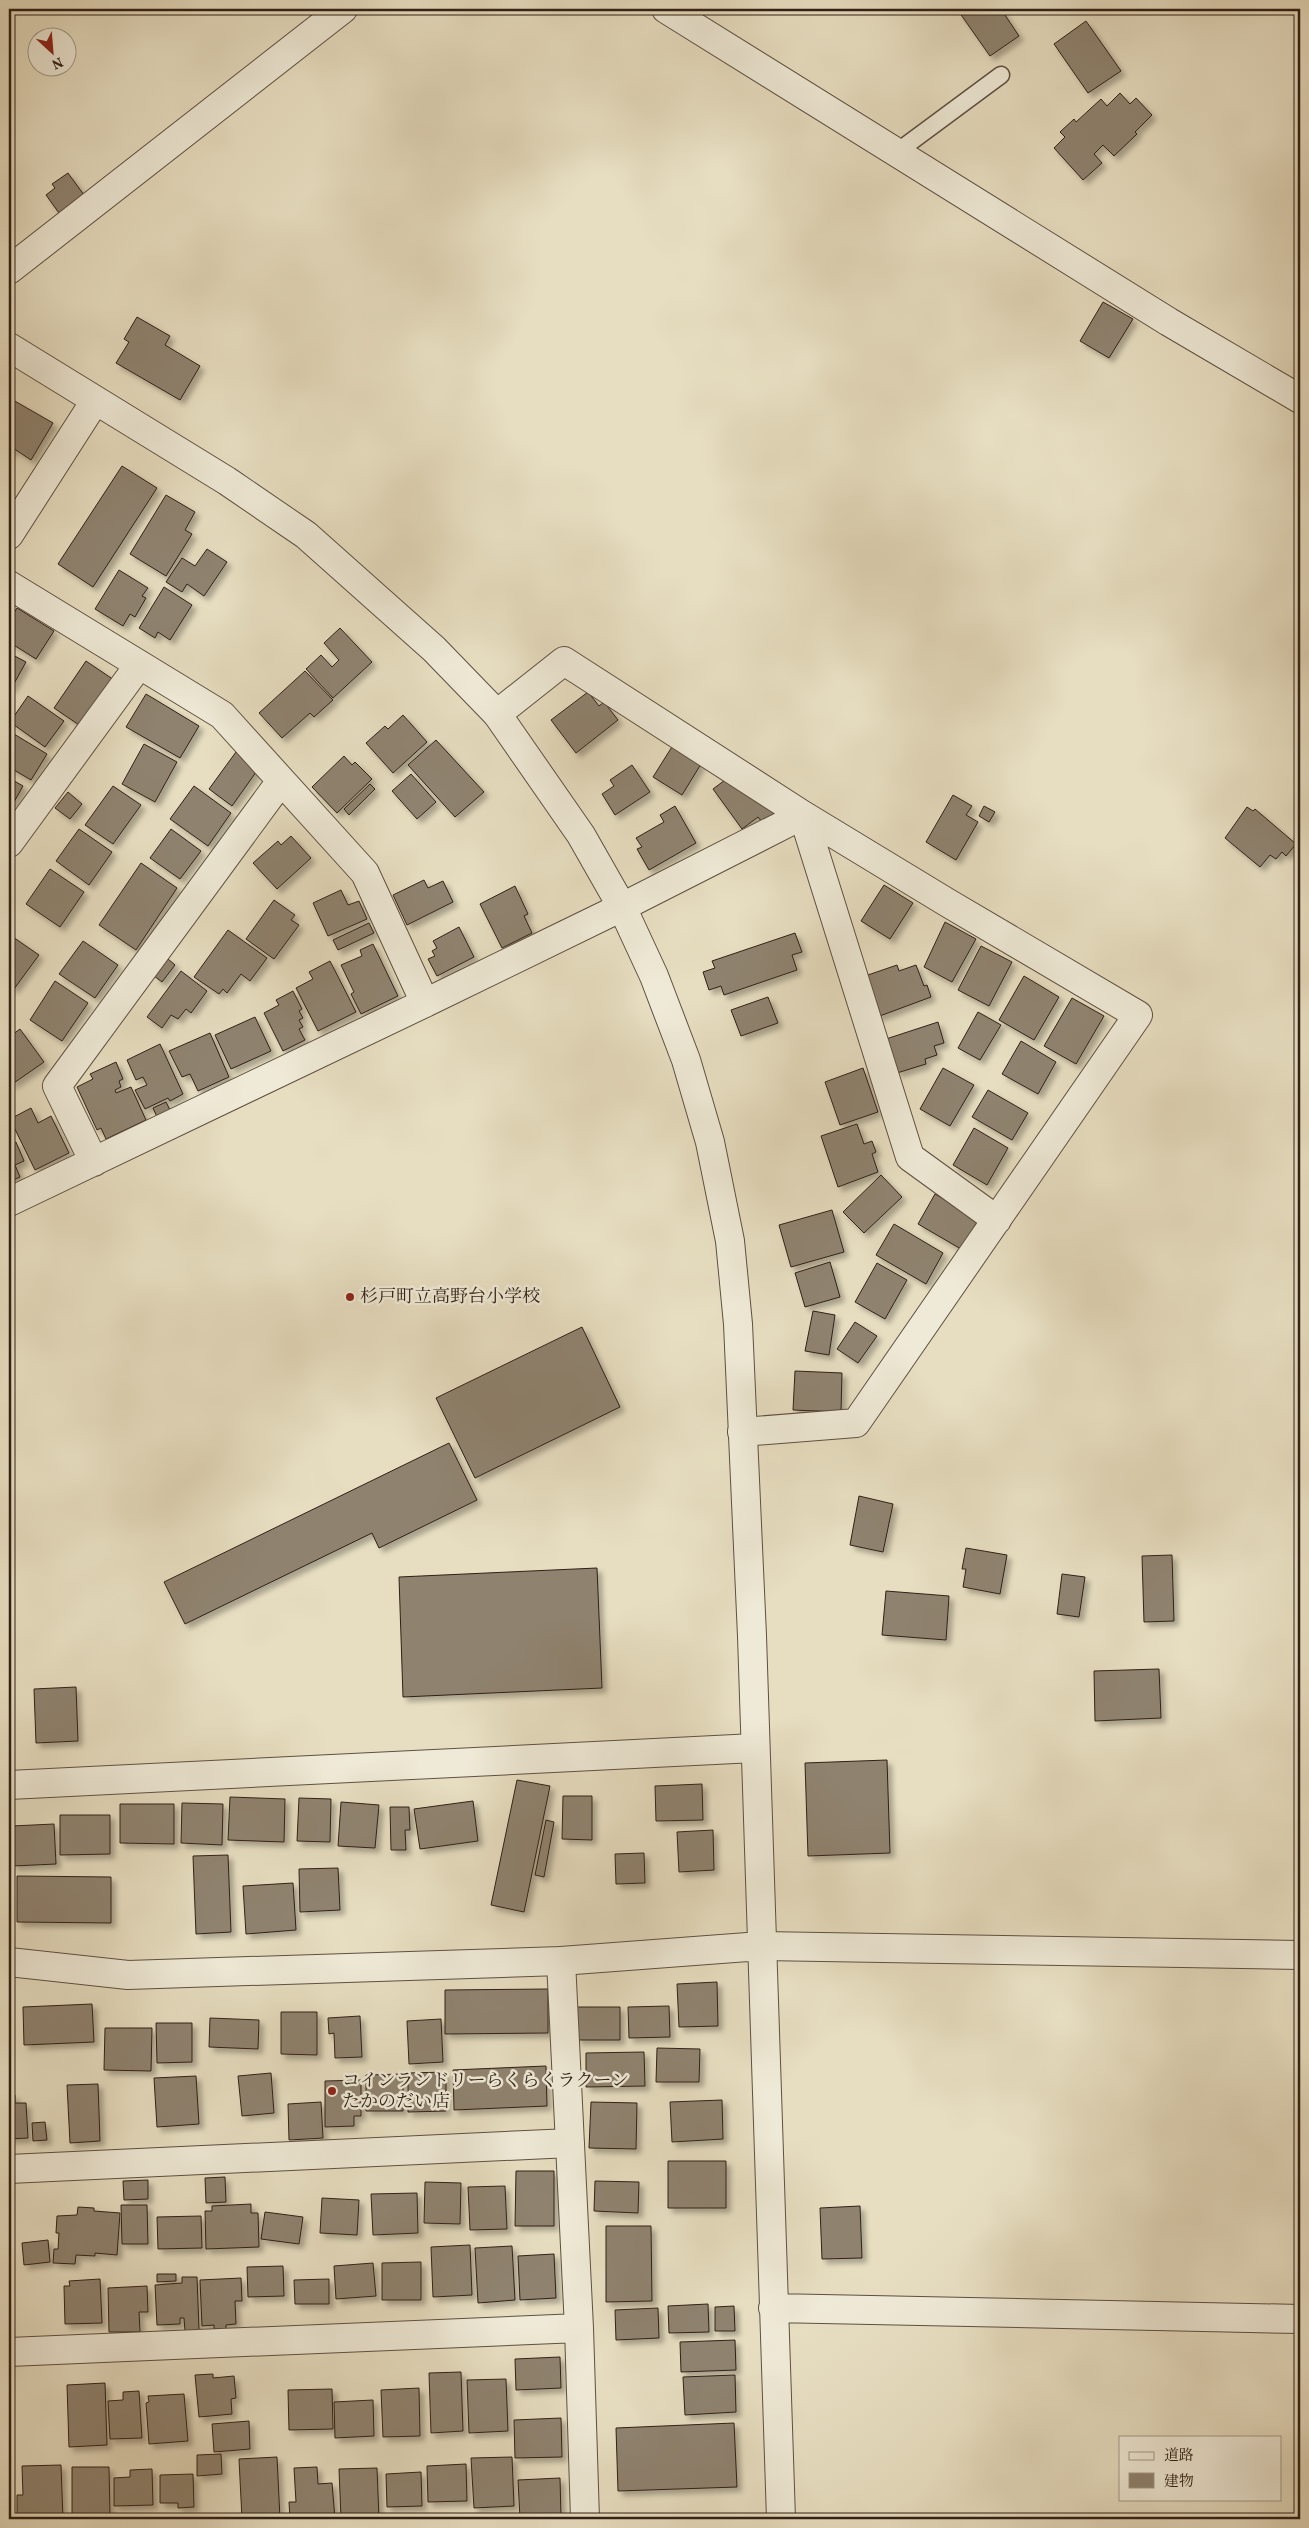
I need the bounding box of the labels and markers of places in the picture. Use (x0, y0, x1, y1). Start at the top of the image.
place label: 杉戸町立高野台小学校 (360, 1285, 540, 1310)
marker: 杉戸町立高野台小学校 (344, 1291, 356, 1303)
place label: コインランドリーらくらくラクーン たかのだい店 (342, 2069, 629, 2115)
marker: コインランドリーらくらくラクーン たかのだい店 (326, 2085, 338, 2097)

